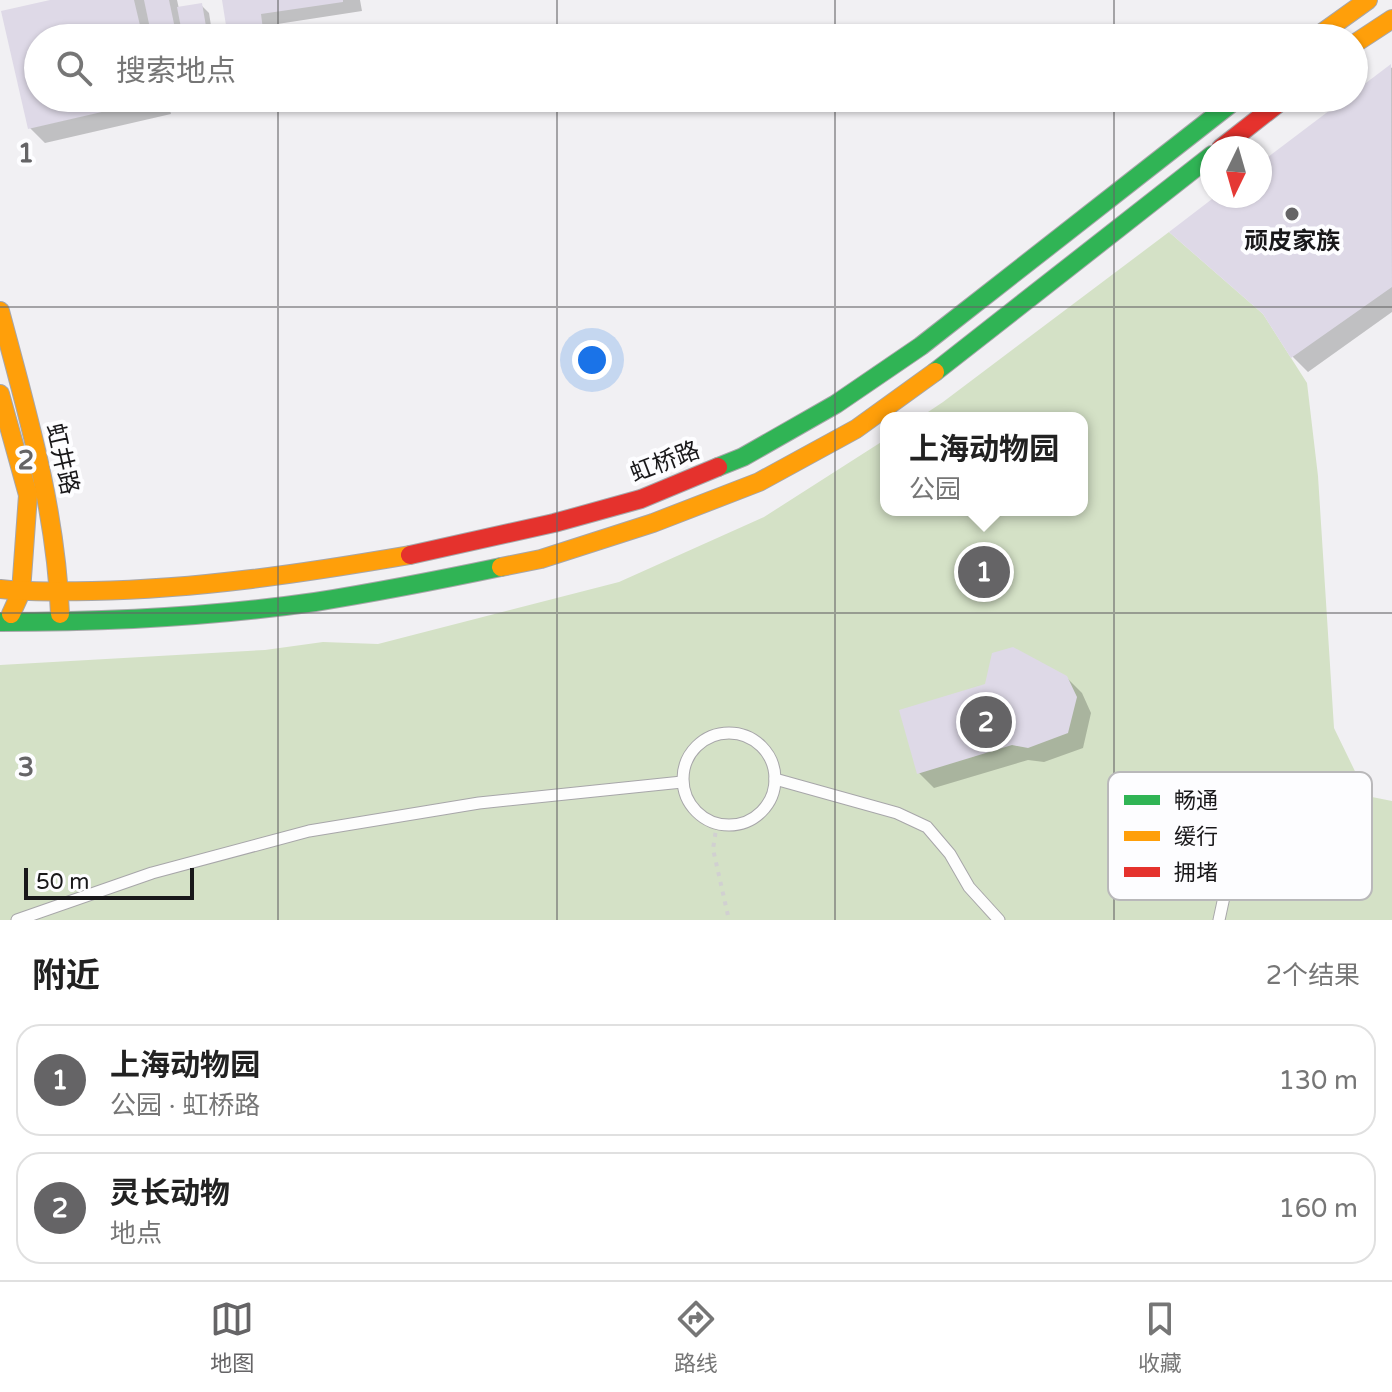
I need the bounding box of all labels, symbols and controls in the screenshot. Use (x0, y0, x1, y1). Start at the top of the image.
search box (24, 24, 1368, 112)
icon: search (52, 46, 96, 90)
text: 搜索地点 (116, 53, 236, 90)
north arrow (1200, 136, 1272, 208)
text: 1 (18, 138, 34, 169)
marker: 顽皮家族 (1283, 205, 1301, 223)
place label: 顽皮家族 (1244, 227, 1340, 256)
your location (572, 340, 612, 380)
popup (880, 412, 1088, 516)
street label: 虹井路 (40, 421, 84, 497)
text: 上海动物园 (909, 431, 1059, 468)
street label: 虹桥路 (626, 436, 704, 488)
text: 2 (18, 445, 34, 476)
text: 公园 (909, 474, 961, 505)
pin: 1 (958, 542, 1010, 602)
pin: 2 (960, 692, 1012, 752)
text: 3 (18, 752, 34, 783)
legend (1108, 772, 1372, 900)
text: 畅通 (1174, 788, 1218, 814)
text: 缓行 (1174, 824, 1218, 850)
text: 拥堵 (1174, 860, 1218, 886)
scale bar (24, 864, 194, 900)
text: 50 m (36, 869, 90, 895)
text: 附近 (32, 956, 100, 997)
text: 2个结果 (1266, 960, 1360, 991)
text: 上海动物园 (110, 1047, 260, 1084)
text: 1 (52, 1065, 68, 1096)
text: 130 m (1278, 1065, 1358, 1096)
text: 公园 · 虹桥路 (110, 1090, 260, 1121)
text: 灵长动物 (110, 1175, 230, 1212)
text: 2 (52, 1193, 68, 1224)
text: 160 m (1278, 1193, 1358, 1224)
text: 地点 (110, 1218, 162, 1249)
tab: 地图 (210, 1297, 254, 1377)
tab: 路线 (674, 1297, 718, 1377)
tab: 收藏 (1138, 1297, 1182, 1377)

